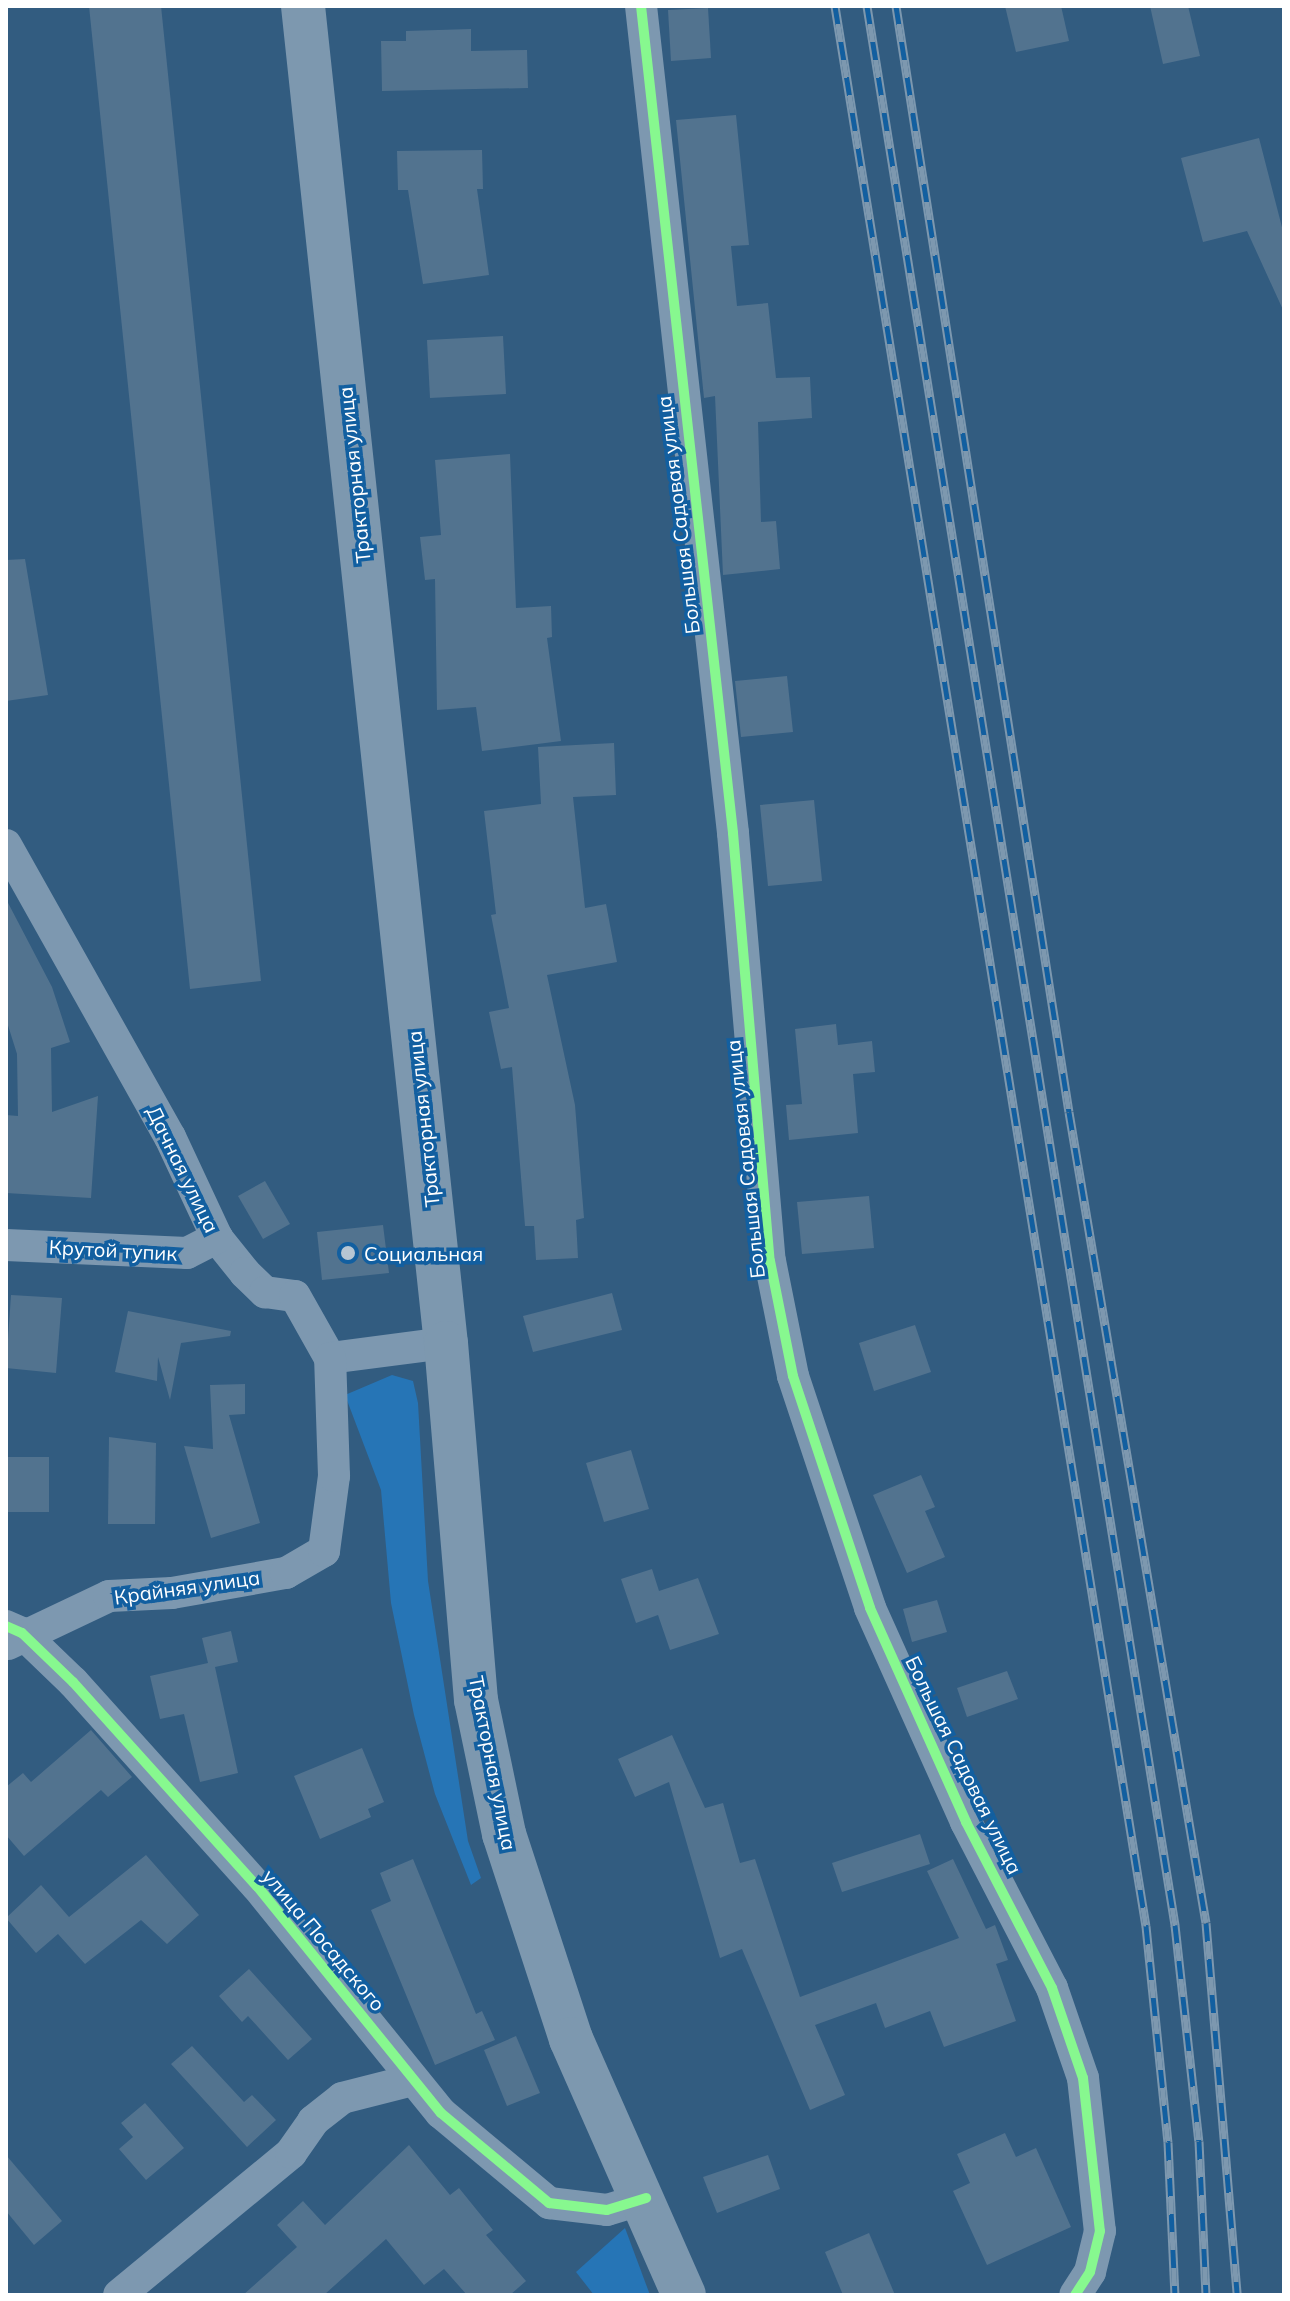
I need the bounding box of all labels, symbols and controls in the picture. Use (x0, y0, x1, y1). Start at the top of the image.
street label: Тракторная улица (333, 386, 375, 564)
street label: Большая Садовая улица (651, 395, 705, 635)
street label: Тракторная улица (402, 1030, 444, 1208)
street label: Большая Садовая улица (721, 1039, 769, 1279)
street label: Дачная улица (142, 1102, 224, 1236)
street label: Крутой тупик (48, 1235, 178, 1265)
place label: Социальная (364, 1241, 483, 1265)
marker: Социальная (339, 1244, 357, 1262)
street label: Крайняя улица (113, 1565, 261, 1609)
street label: Большая Садовая улица (901, 1652, 1027, 1878)
street label: Тракторная улица (464, 1674, 522, 1852)
street label: улица Посадского (258, 1864, 390, 2016)

